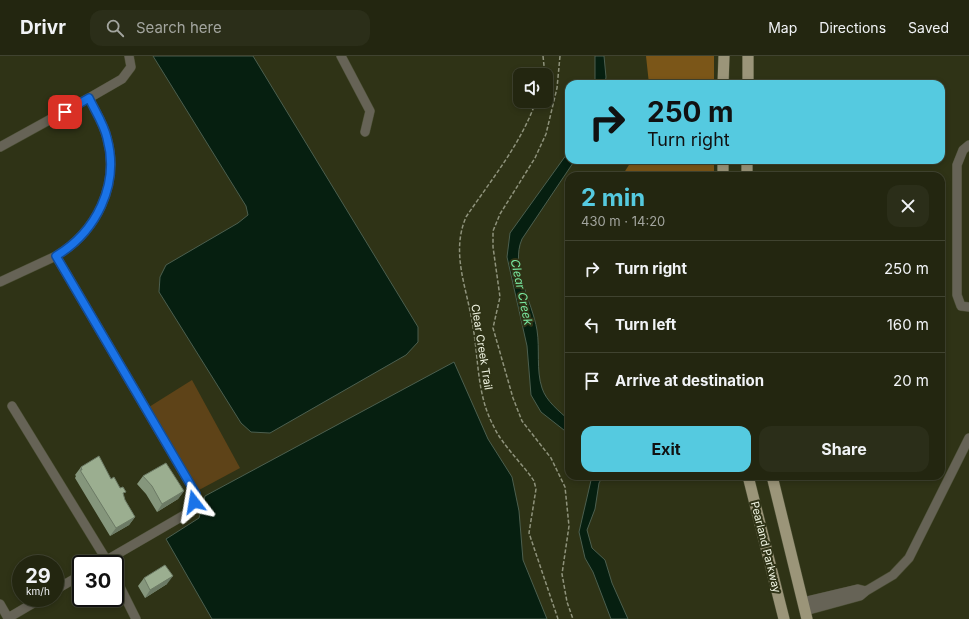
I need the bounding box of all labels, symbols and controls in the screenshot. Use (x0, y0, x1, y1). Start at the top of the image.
search box (90, 10, 370, 46)
text: Drivr (20, 16, 66, 39)
icon: search (104, 17, 126, 39)
text: Search here (136, 18, 222, 37)
text: Map (768, 19, 797, 36)
text: Directions (819, 19, 886, 36)
text: Saved (908, 19, 949, 36)
map controls (513, 68, 553, 108)
button: sound (513, 68, 553, 108)
pin (48, 95, 82, 129)
text: 250 m (647, 95, 734, 129)
icon: right (581, 96, 633, 148)
icon: arrive (54, 101, 76, 123)
text: Turn right (647, 129, 730, 150)
text: 2 min (581, 183, 645, 212)
button: close (887, 185, 929, 227)
text: 430 m · 14:20 (581, 213, 665, 229)
water label: Clear Creek (508, 258, 536, 327)
icon: right (581, 258, 603, 280)
text: Turn right (615, 259, 687, 278)
text: 250 m (884, 259, 929, 278)
street label: Clear Creek Trail (468, 303, 496, 391)
icon: left (581, 314, 603, 336)
text: Turn left (615, 315, 676, 334)
text: 160 m (887, 315, 929, 334)
icon: arrive (581, 370, 603, 392)
text: Arrive at destination (615, 371, 764, 390)
text: 20 m (893, 371, 929, 390)
button: Exit (581, 426, 751, 472)
button: Share (759, 426, 929, 472)
position arrow (173, 481, 215, 523)
street label: Pearland Parkway (748, 500, 784, 594)
speed limit sign: 30 (72, 555, 124, 607)
text: 29 (25, 564, 51, 588)
text: km/h (26, 585, 50, 597)

